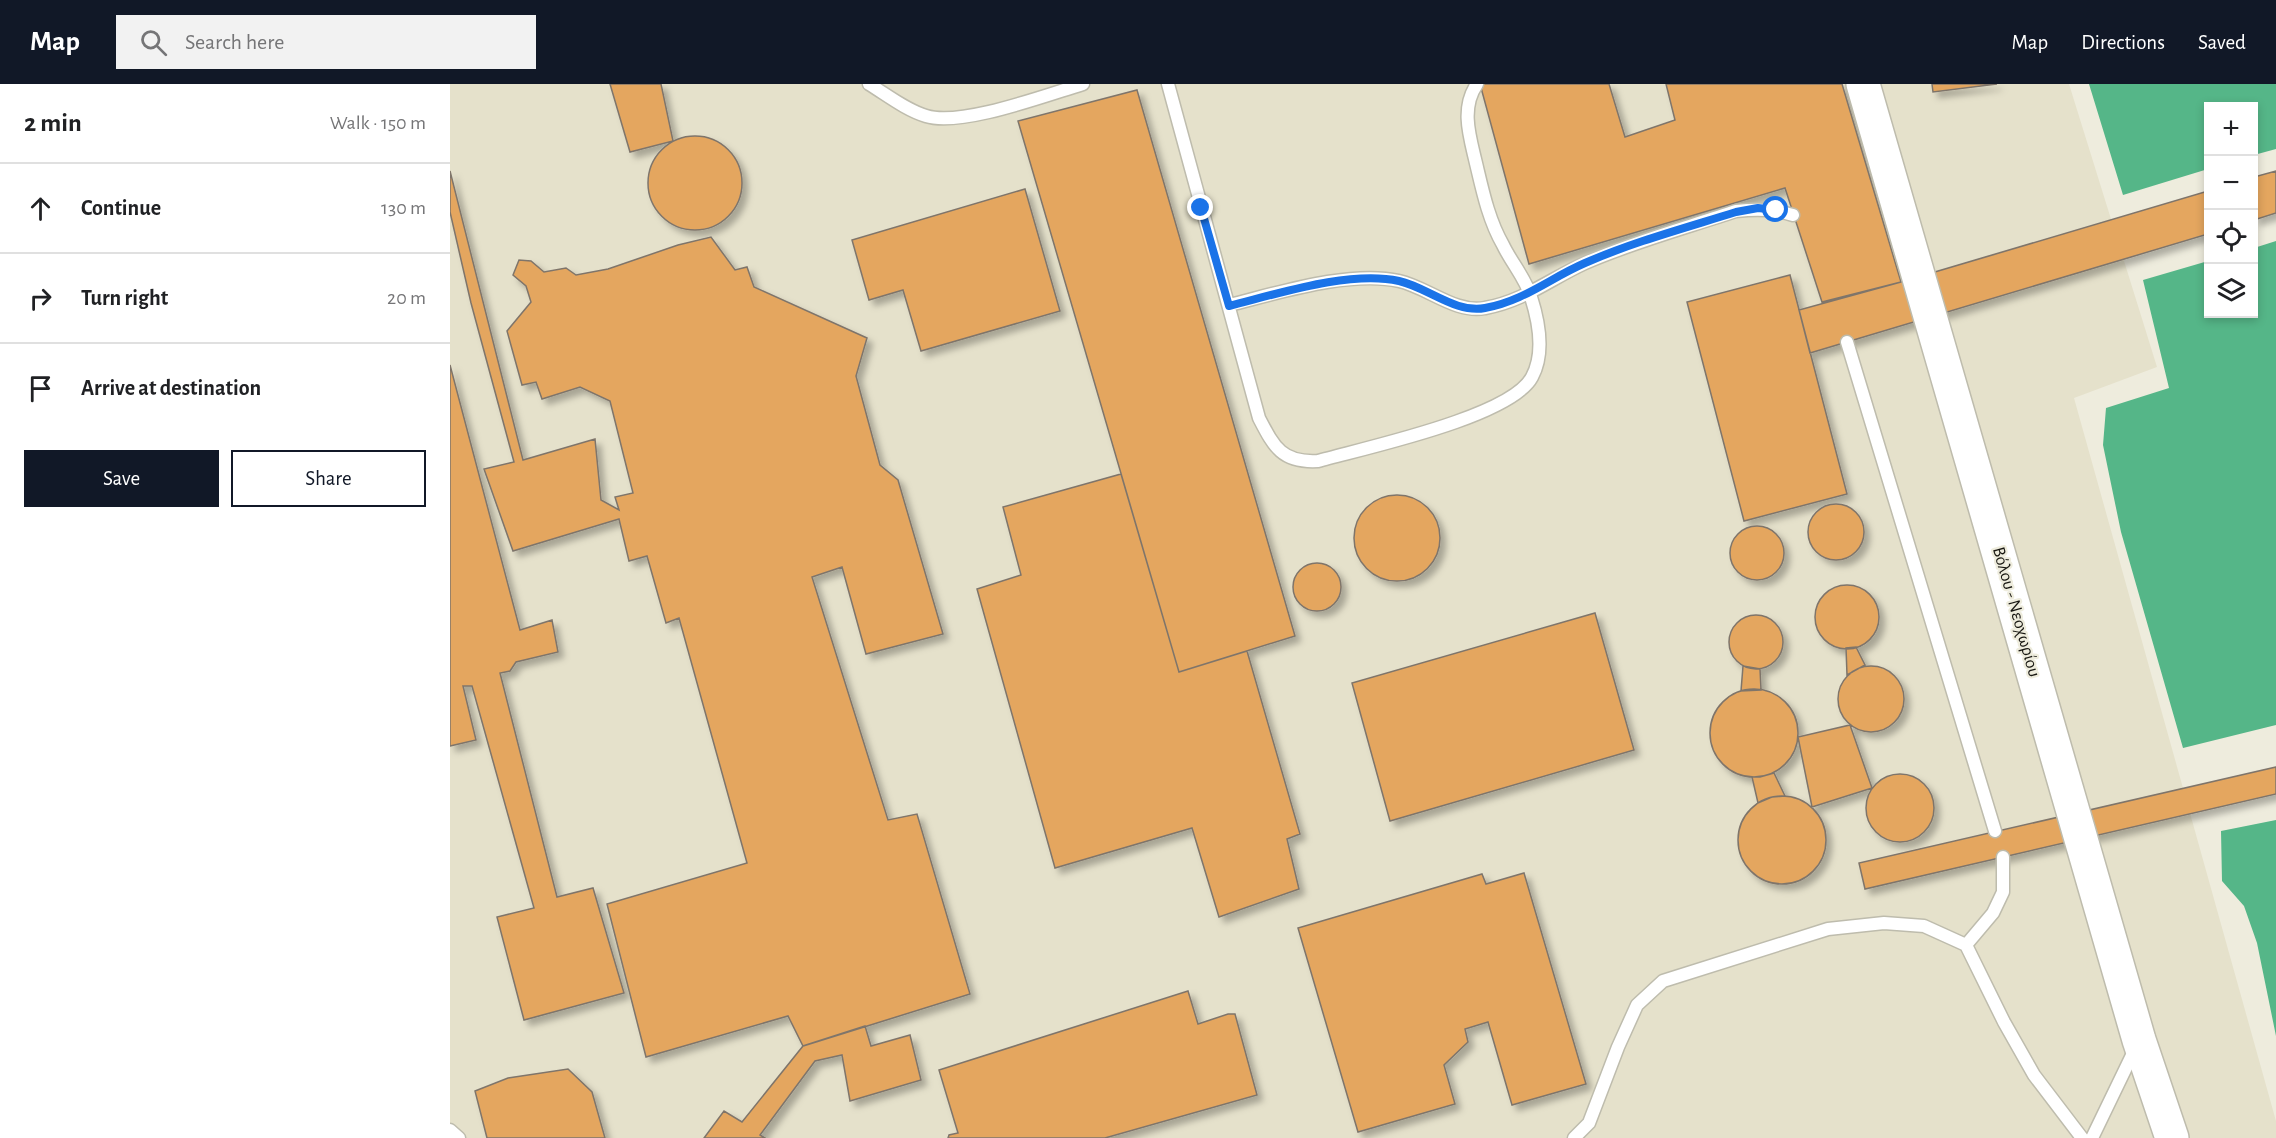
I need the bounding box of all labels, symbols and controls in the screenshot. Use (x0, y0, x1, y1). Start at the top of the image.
search box (116, 15, 536, 69)
icon: search (137, 26, 170, 59)
text: Map (30, 28, 80, 56)
text: Search here (185, 31, 284, 53)
text: Map (2012, 32, 2048, 53)
text: Directions (2081, 32, 2165, 53)
text: Saved (2198, 32, 2246, 53)
map controls (2204, 102, 2258, 318)
button: + (2204, 102, 2258, 156)
text: 2 min (24, 110, 82, 136)
text: Walk · 150 m (330, 113, 426, 133)
button: − (2204, 156, 2258, 210)
icon: ahead (24, 192, 57, 225)
route end (1187, 194, 1213, 220)
route start (1762, 196, 1788, 222)
text: Continue (81, 197, 161, 219)
text: 130 m (381, 198, 426, 218)
button: locate (2204, 210, 2258, 264)
button: layers (2204, 264, 2258, 318)
icon: right (24, 282, 57, 315)
text: Turn right (81, 287, 168, 309)
text: 20 m (387, 288, 426, 308)
icon: arrive (24, 372, 57, 405)
text: Arrive at destination (81, 377, 261, 399)
button: Save (24, 450, 219, 507)
button: Share (231, 450, 426, 507)
street label: Βόλου - Νεοχωρίου (1989, 545, 2044, 679)

